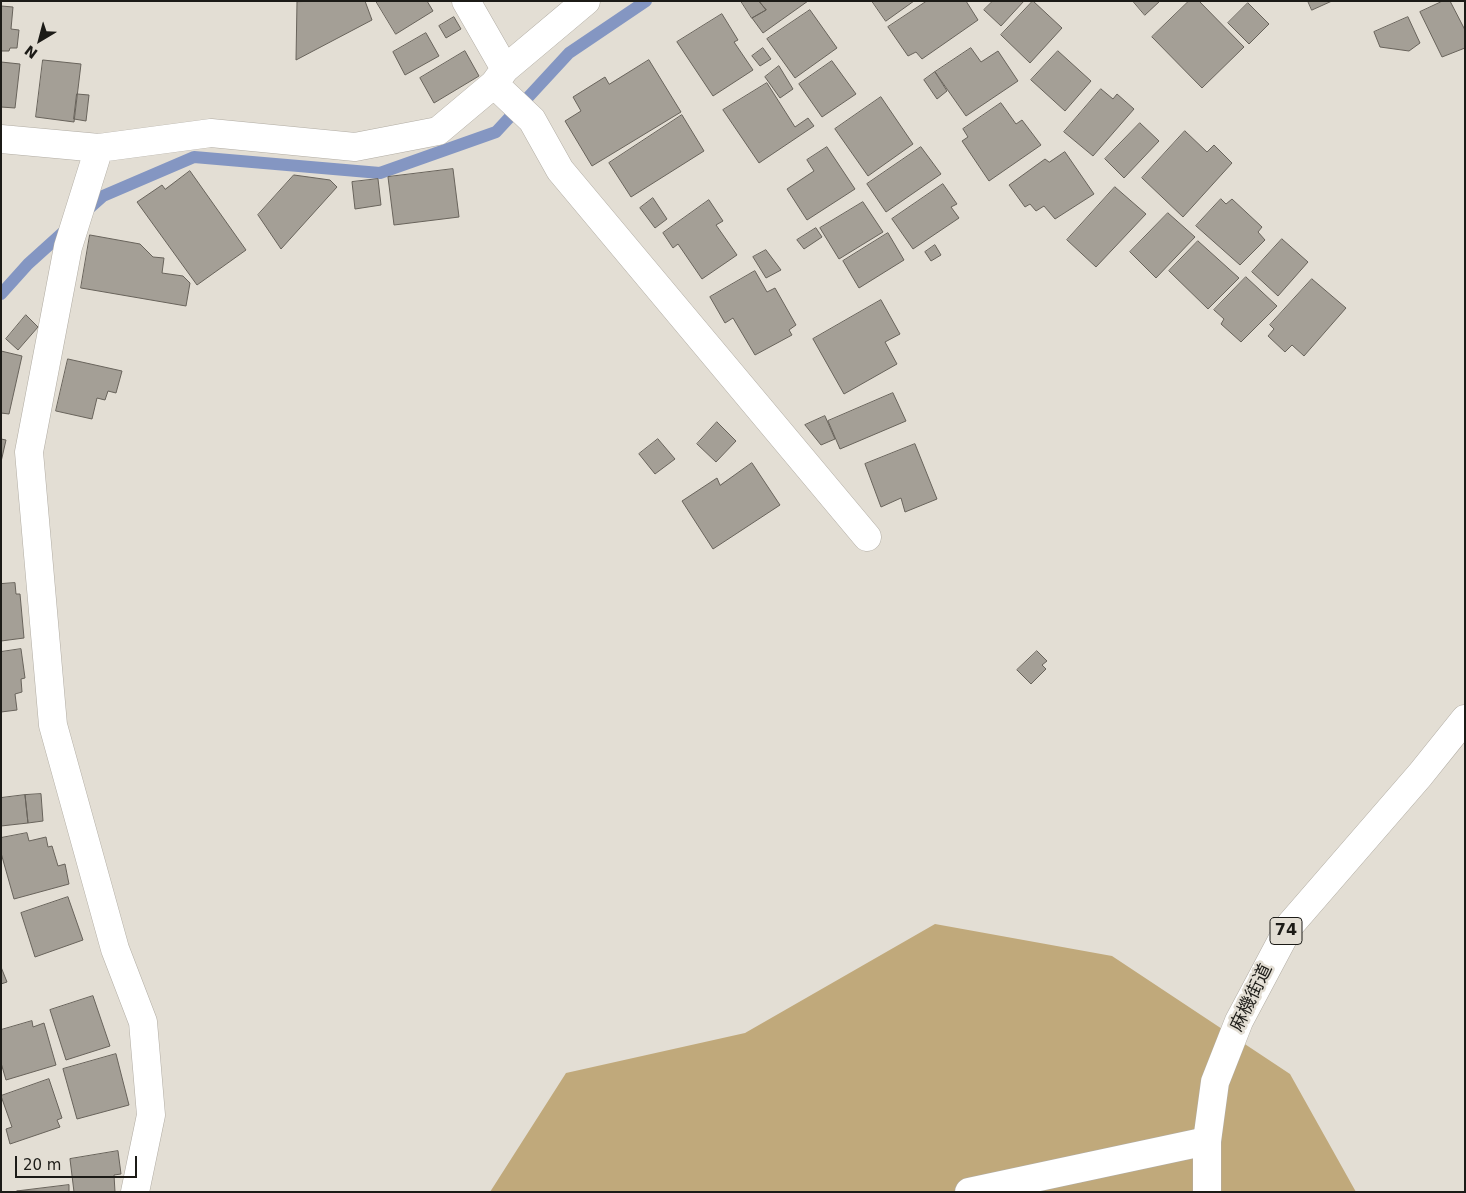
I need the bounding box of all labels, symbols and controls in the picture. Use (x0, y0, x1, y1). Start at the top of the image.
north arrow (15, 15, 65, 65)
text: N (21, 42, 40, 62)
road number: 74 (1270, 918, 1302, 944)
street label: 麻機街道 (1227, 961, 1277, 1035)
scale bar (18, 1146, 140, 1178)
text: 20 m (23, 1156, 61, 1174)

